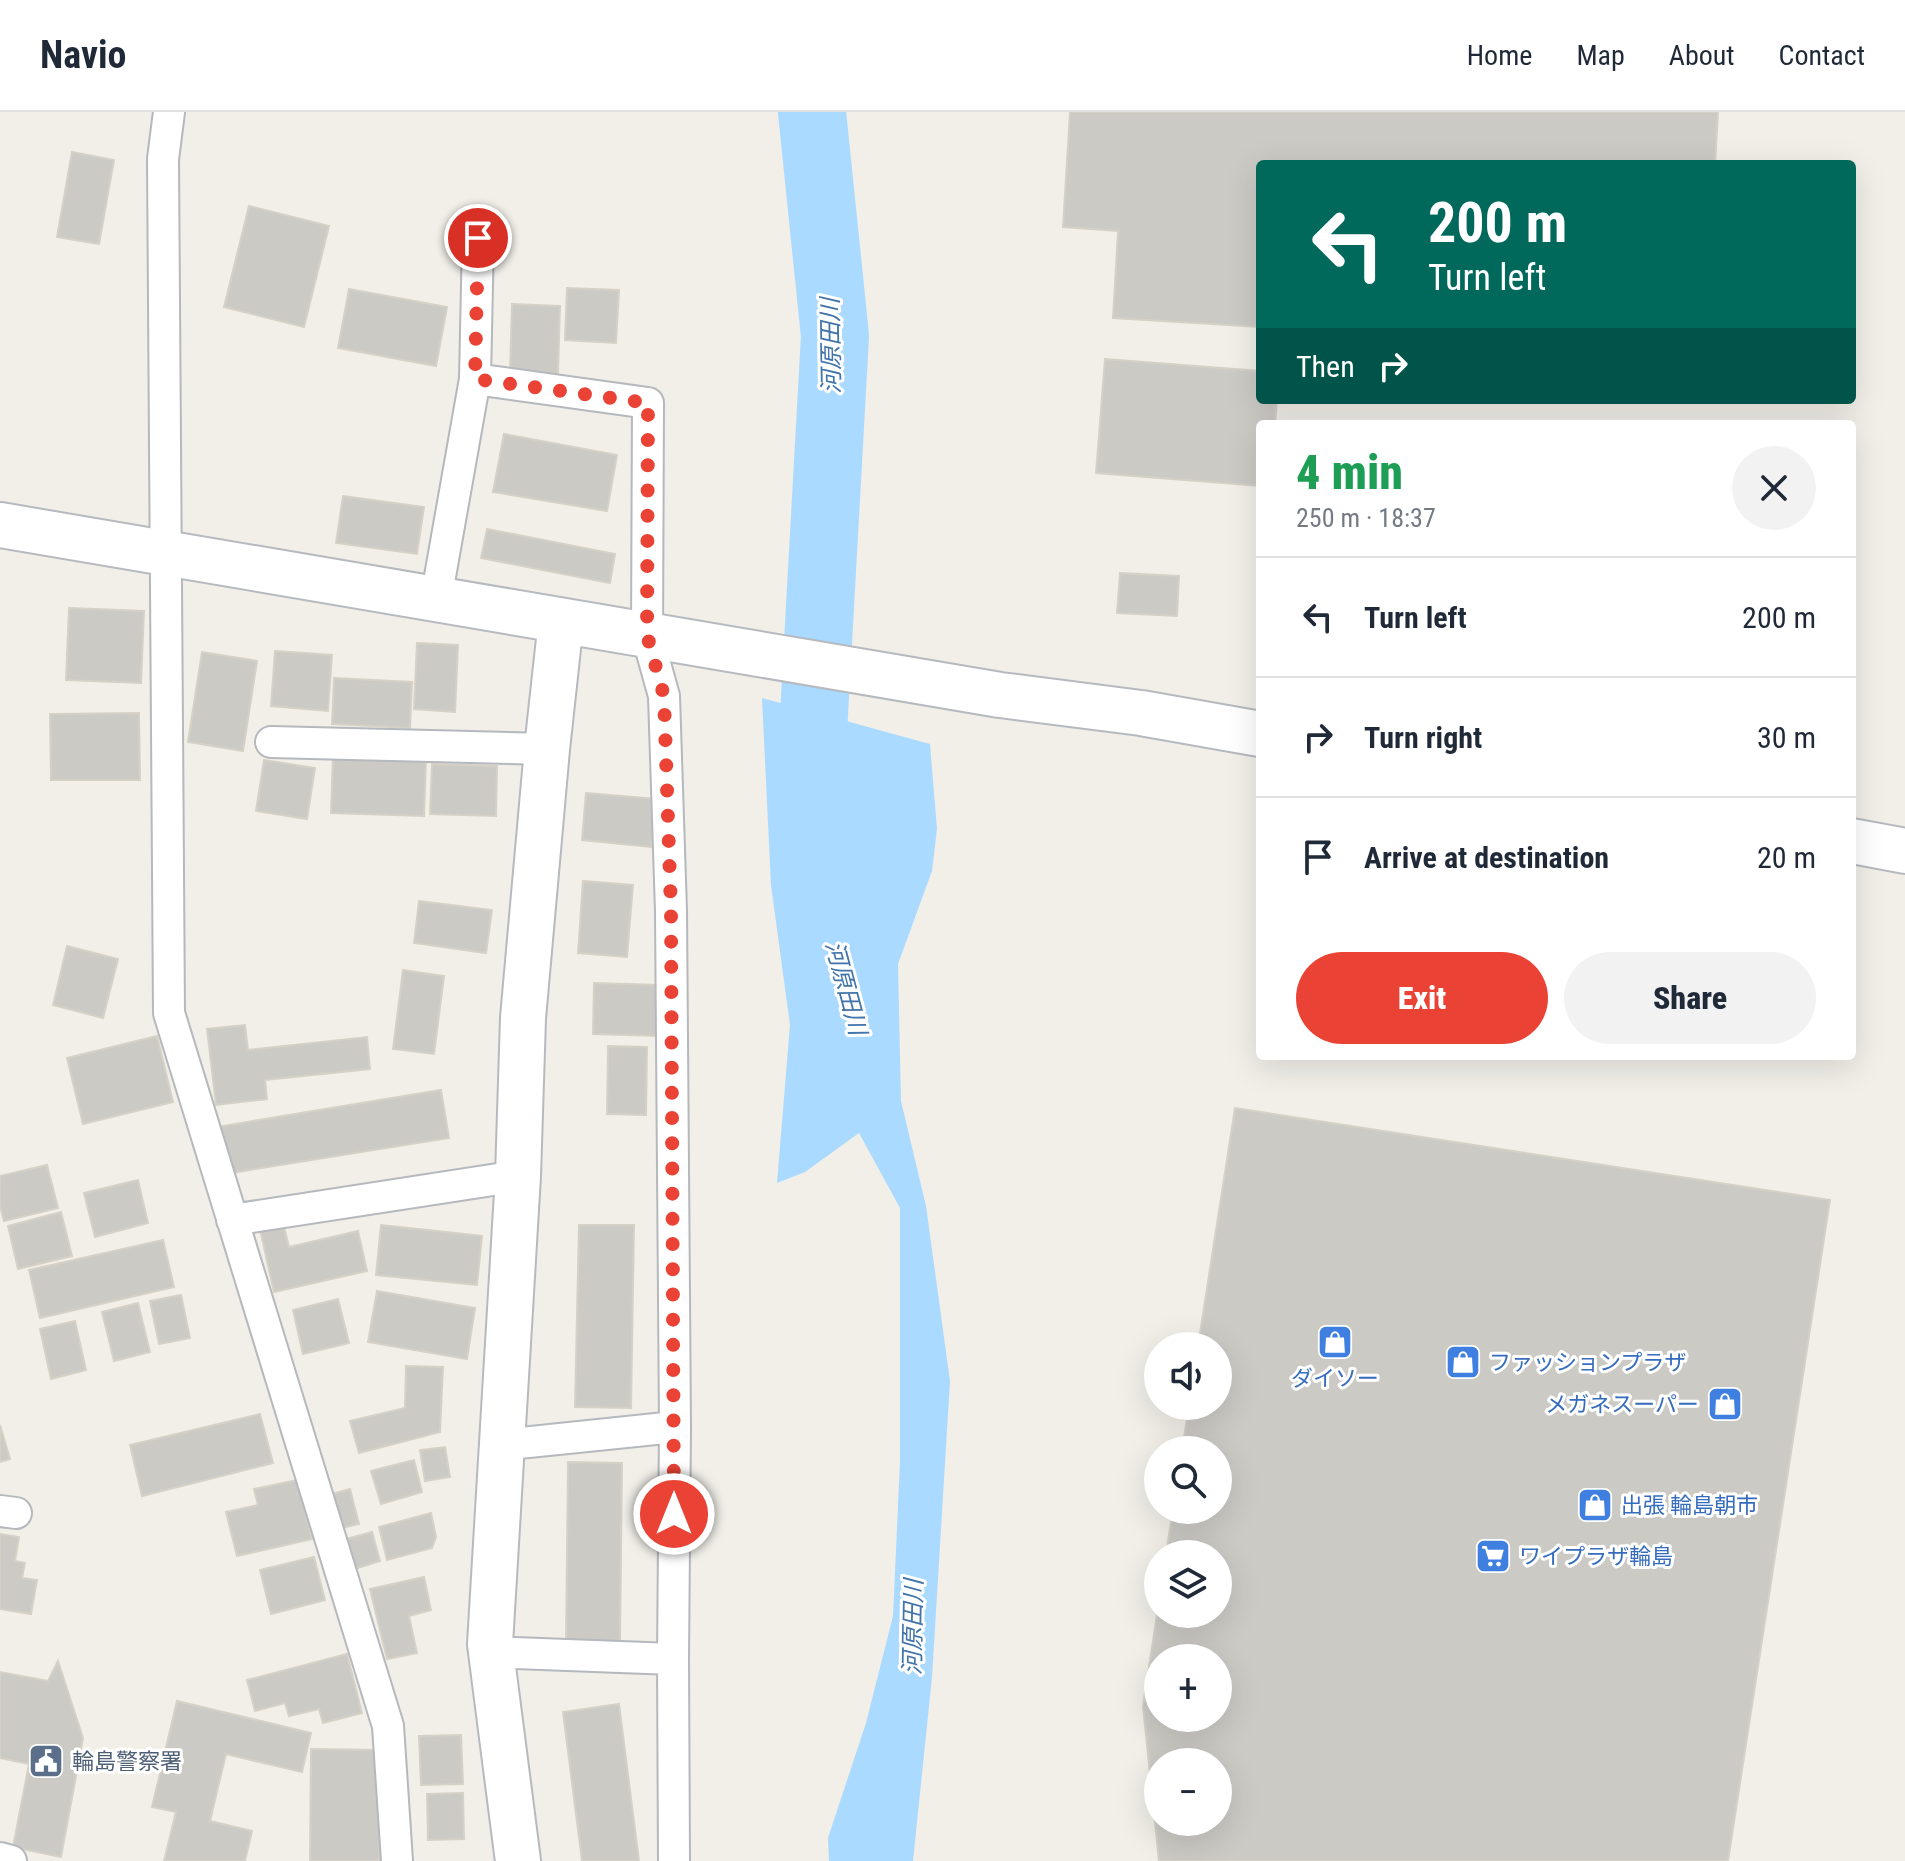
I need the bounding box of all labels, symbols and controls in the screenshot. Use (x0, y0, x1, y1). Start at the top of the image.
text: Navio (40, 33, 126, 77)
text: Home (1467, 39, 1532, 72)
text: Map (1576, 39, 1625, 72)
text: About (1669, 39, 1735, 72)
text: Contact (1779, 39, 1865, 72)
text: 200 m (1428, 190, 1567, 256)
icon: left (1296, 192, 1400, 296)
pin (444, 204, 512, 272)
icon: arrive (456, 216, 500, 260)
text: Turn left (1428, 257, 1546, 299)
water label: 河原田川 (816, 295, 846, 394)
icon: right (1371, 344, 1415, 388)
text: Then (1296, 349, 1355, 384)
text: 4 min (1296, 444, 1403, 501)
button: close (1732, 446, 1816, 530)
text: 250 m · 18:37 (1296, 503, 1436, 533)
icon: left (1296, 595, 1340, 639)
text: Turn left (1364, 600, 1467, 635)
text: 200 m (1742, 600, 1816, 635)
icon: right (1296, 715, 1340, 759)
text: Turn right (1364, 720, 1482, 755)
text: 30 m (1757, 720, 1816, 755)
icon: arrive (1296, 835, 1340, 879)
text: Arrive at destination (1364, 840, 1609, 875)
text: 20 m (1757, 840, 1816, 875)
water label: 河原田川 (820, 938, 873, 1041)
button: Exit (1296, 952, 1548, 1044)
button: Share (1564, 952, 1816, 1044)
shop icon: ダイソー (1316, 1323, 1354, 1361)
map controls (1144, 1332, 1232, 1836)
button: sound (1144, 1332, 1232, 1420)
shop icon: ファッションプラザ (1444, 1343, 1482, 1381)
place label: ファッションプラザ (1489, 1350, 1686, 1375)
place label: ダイソー (1291, 1366, 1379, 1391)
shop icon: メガネスーパー (1706, 1385, 1744, 1423)
place label: メガネスーパー (1545, 1392, 1699, 1417)
button: search (1144, 1436, 1232, 1524)
position arrow (632, 1472, 716, 1556)
shop icon: 出張 輪島朝市 (1576, 1486, 1614, 1524)
place label: 出張 輪島朝市 (1621, 1493, 1758, 1518)
supermarket icon: ワイプラザ輪島 (1474, 1537, 1512, 1575)
button: layers (1144, 1540, 1232, 1628)
place label: ワイプラザ輪島 (1519, 1544, 1673, 1569)
water label: 河原田川 (898, 1576, 928, 1675)
button: + (1144, 1644, 1232, 1732)
public building icon: 輪島警察署 (27, 1742, 65, 1780)
button: − (1144, 1748, 1232, 1836)
place label: 輪島警察署 (72, 1749, 182, 1774)

